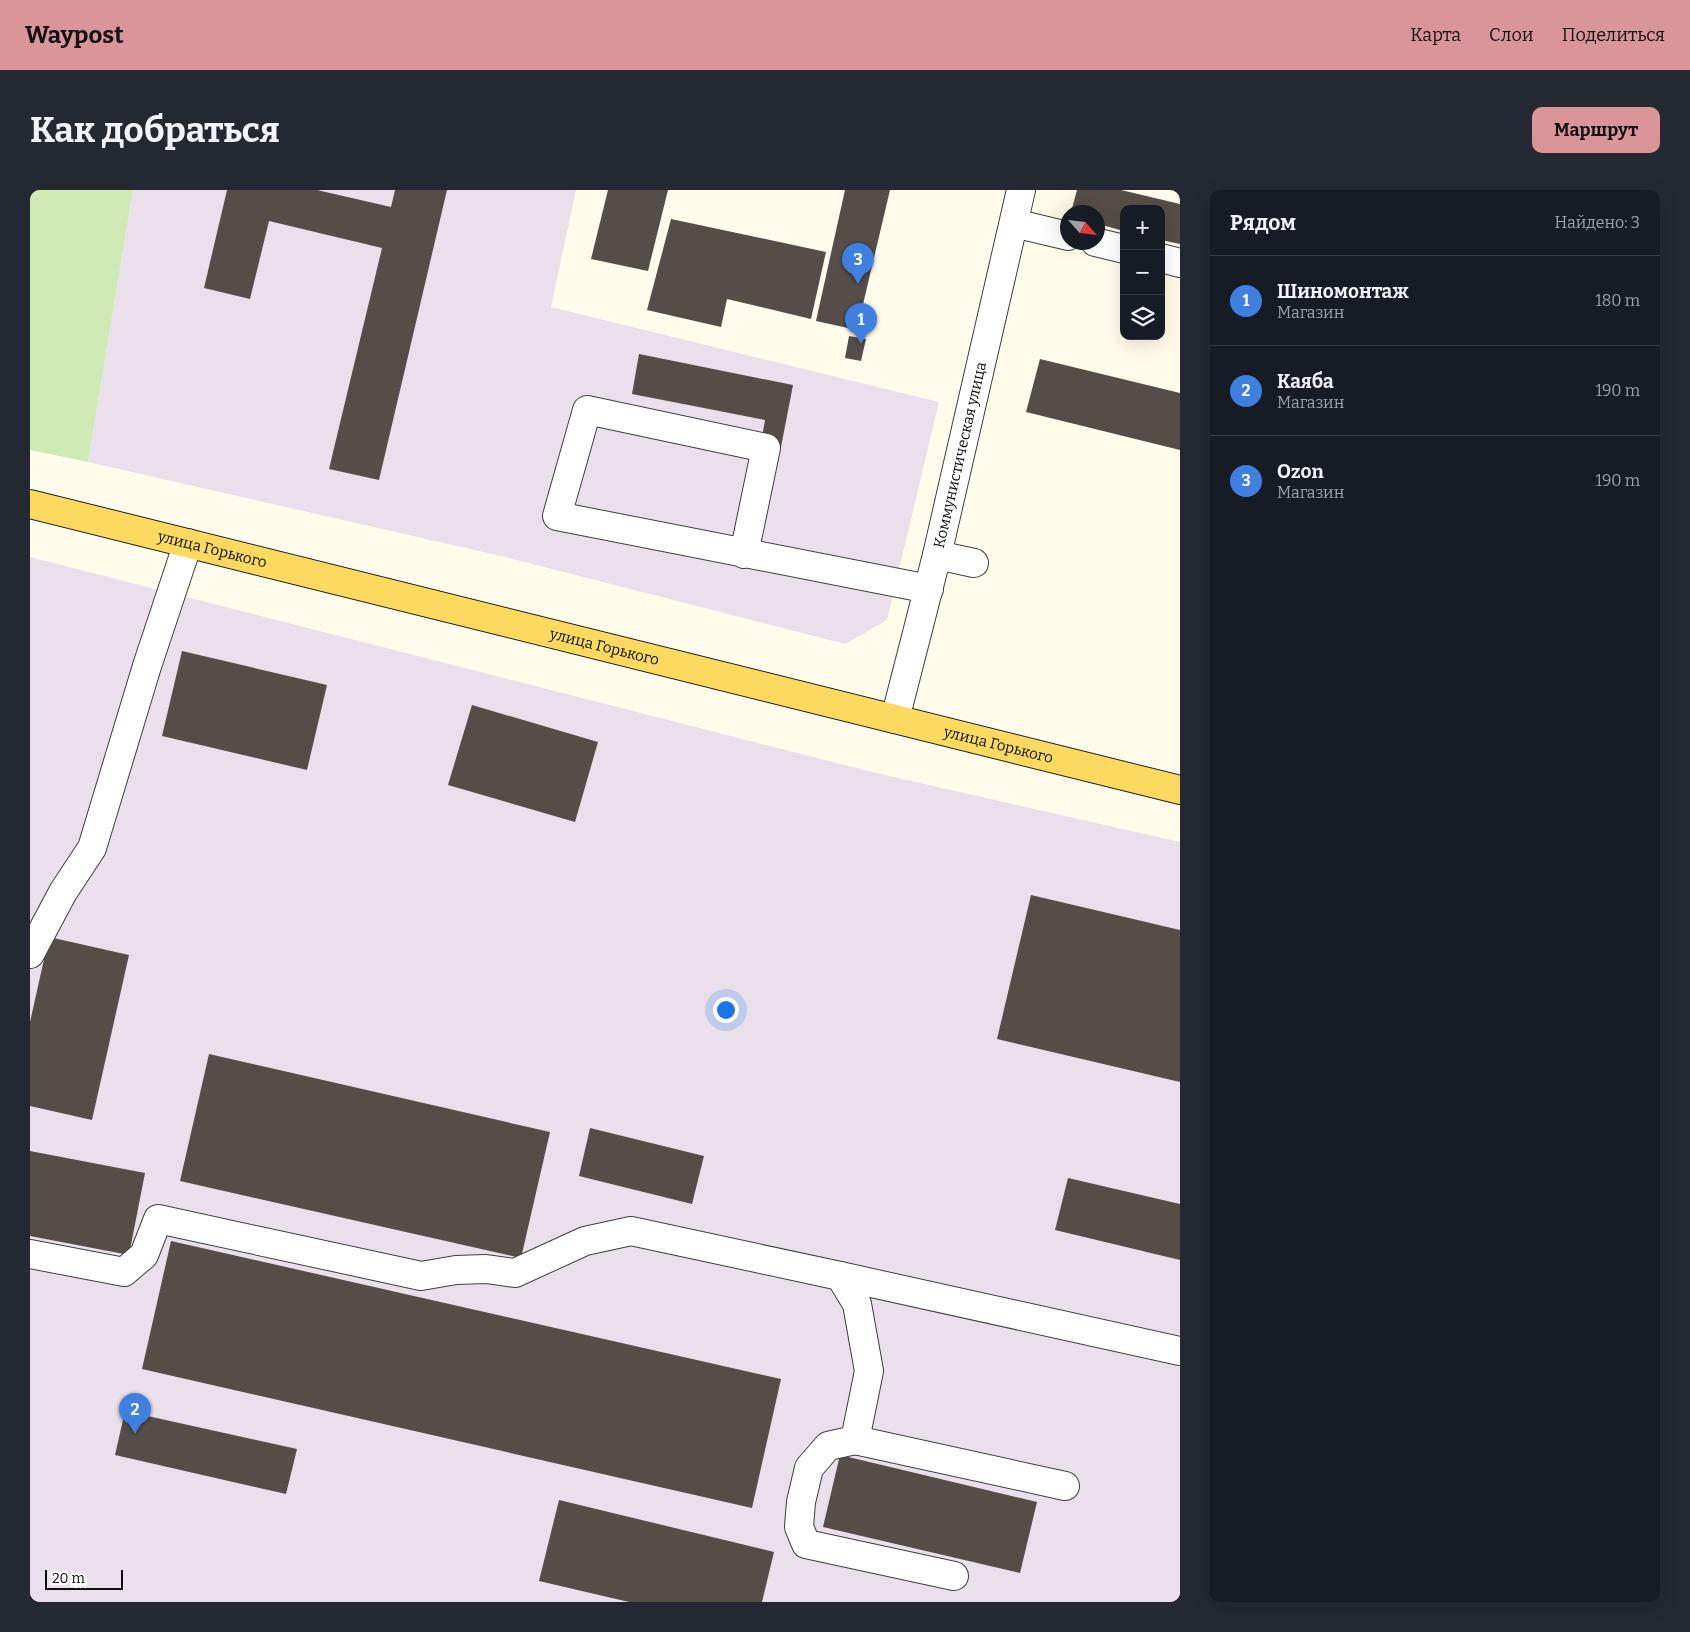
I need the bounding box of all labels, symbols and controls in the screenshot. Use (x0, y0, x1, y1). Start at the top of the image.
text: Waypost (25, 21, 124, 49)
text: Карта (1410, 24, 1461, 46)
text: Слои (1489, 24, 1534, 46)
text: Поделиться (1562, 24, 1665, 46)
button: Маршрут (1532, 107, 1660, 153)
text: Как добраться (30, 109, 280, 151)
north arrow (1060, 205, 1105, 250)
map controls (1120, 205, 1165, 340)
button: + (1120, 205, 1165, 250)
text: Рядом (1230, 210, 1296, 236)
text: Найдено: 3 (1555, 213, 1640, 232)
pin: 3 (842, 243, 874, 284)
button: − (1120, 250, 1165, 295)
text: Шиномонтаж (1277, 280, 1409, 303)
text: 1 (1243, 291, 1249, 310)
text: 180 m (1595, 291, 1640, 310)
button: layers (1120, 295, 1165, 340)
pin: 1 (845, 303, 877, 344)
text: Магазин (1277, 303, 1344, 322)
street label: Коммунистическая улица (930, 360, 990, 550)
text: Каяба (1277, 370, 1334, 393)
text: 2 (1241, 381, 1251, 400)
text: 190 m (1595, 381, 1640, 400)
text: Магазин (1277, 393, 1344, 412)
text: Ozon (1277, 460, 1324, 483)
text: 3 (1241, 471, 1251, 490)
text: 190 m (1595, 471, 1640, 490)
text: Магазин (1277, 483, 1344, 502)
street label: улица Горького (155, 527, 269, 572)
street label: улица Горького (547, 624, 661, 669)
street label: улица Горького (941, 722, 1055, 767)
your location (713, 997, 739, 1023)
pin: 2 (119, 1393, 151, 1434)
scale bar (45, 1567, 122, 1590)
text: 20 m (52, 1570, 85, 1587)

